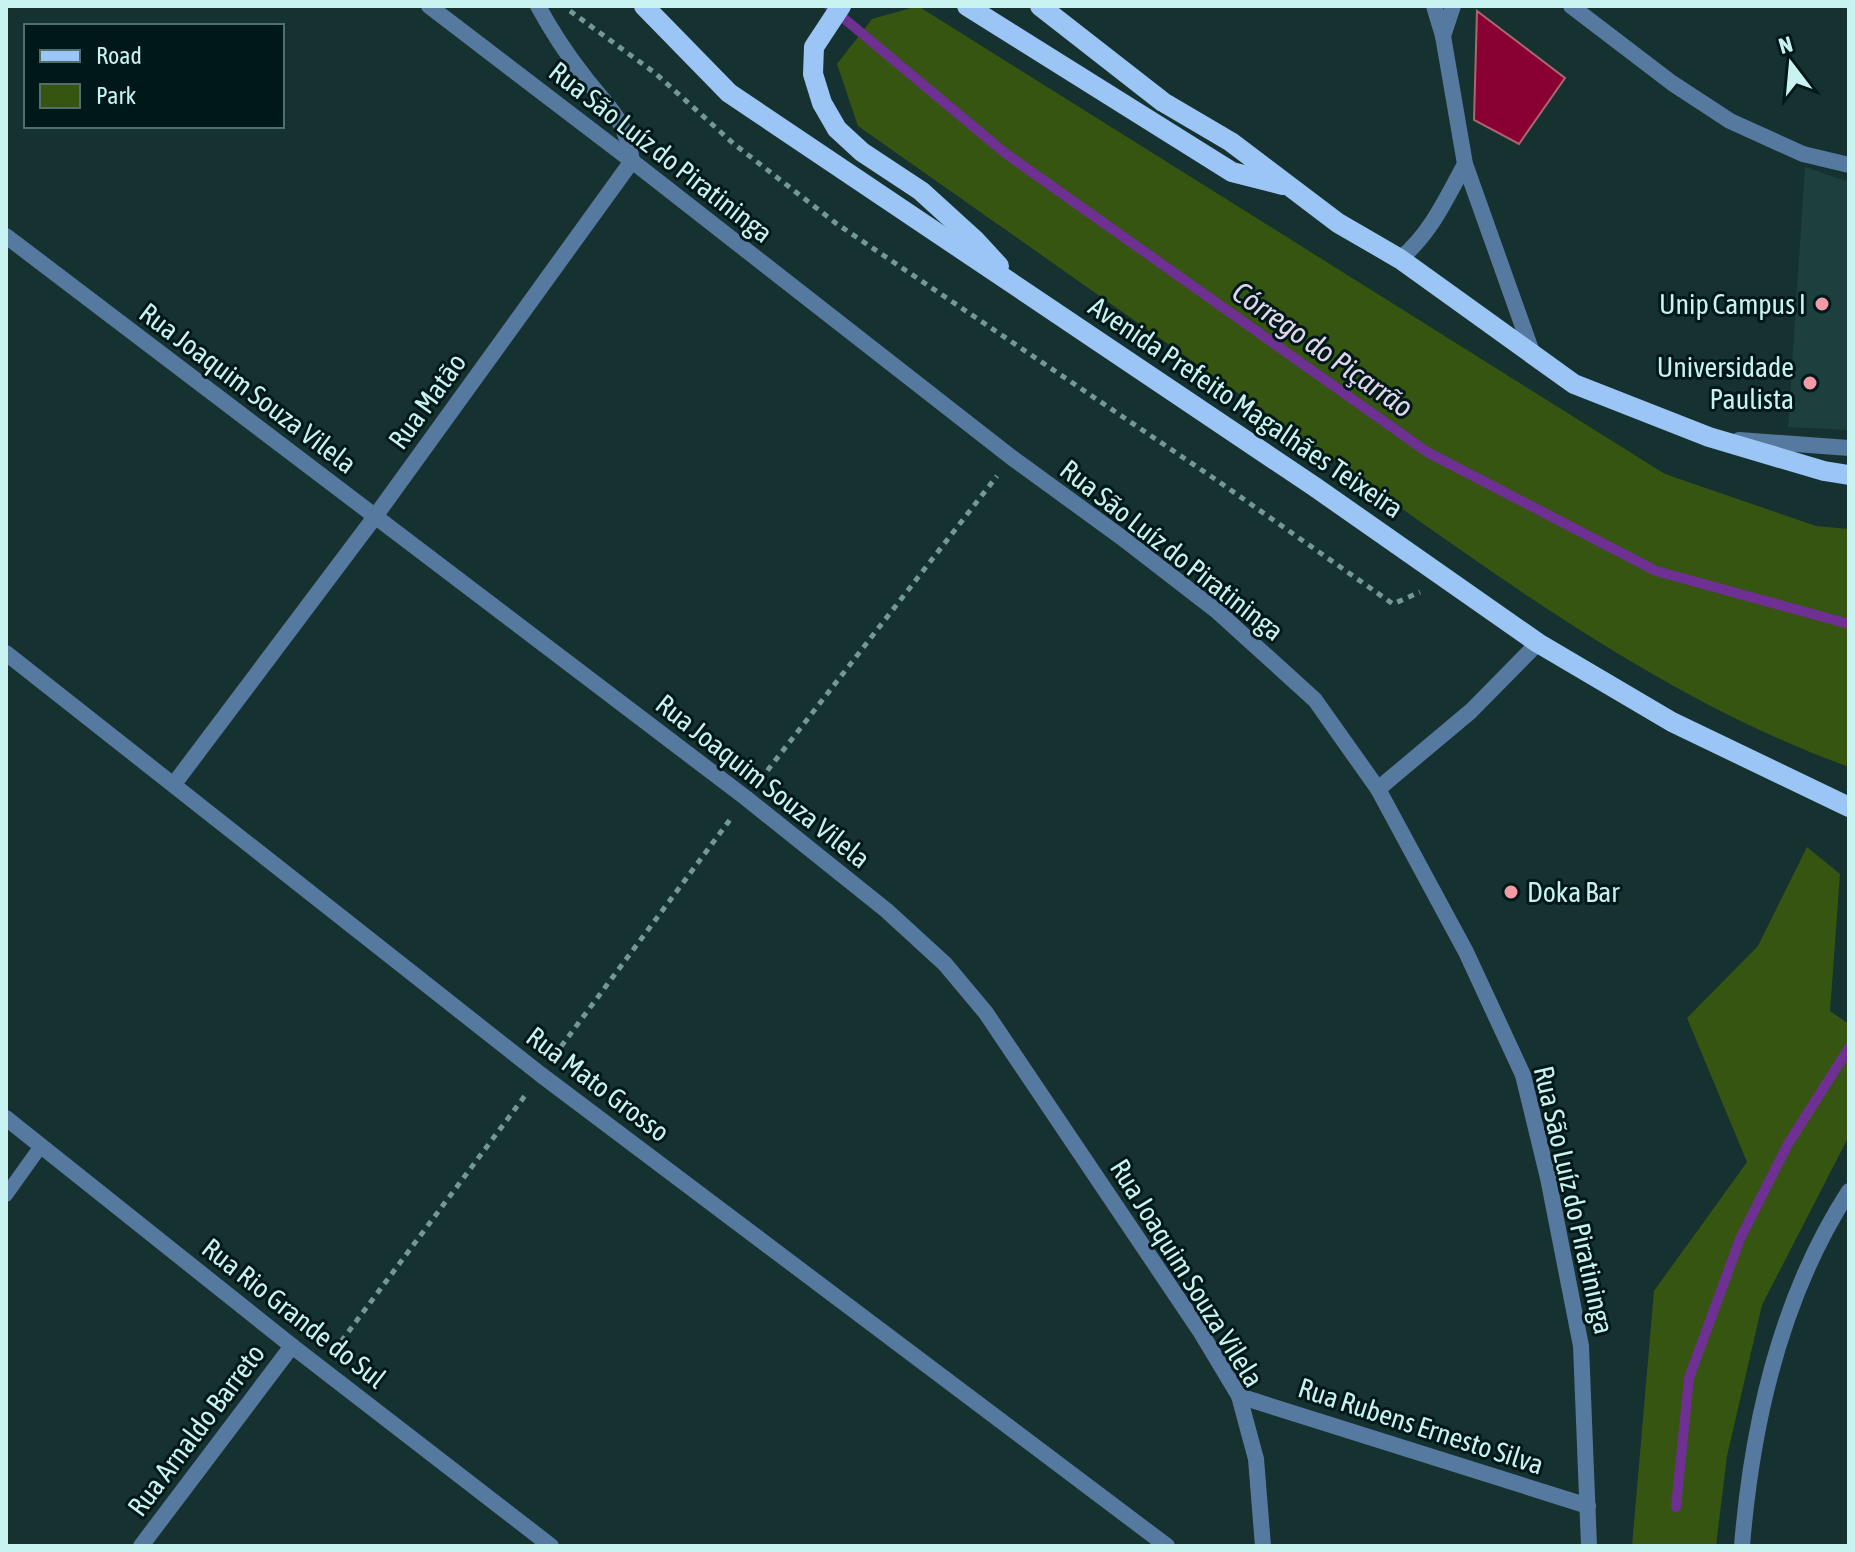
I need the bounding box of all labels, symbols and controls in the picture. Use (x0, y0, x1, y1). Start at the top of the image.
legend (24, 24, 284, 128)
north arrow (1751, 24, 1831, 104)
text: N (1776, 30, 1795, 59)
text: Road (96, 42, 142, 69)
street label: Rua São Luíz do Piratininga (543, 55, 779, 249)
text: Park (96, 82, 137, 109)
water label: Córrego do Piçarrão (1226, 274, 1420, 424)
place label: Unip Campus I (1659, 288, 1806, 320)
street label: Avenida Prefeito Magalhães Teixeira (1083, 290, 1409, 524)
marker: Unip Campus I (1813, 295, 1831, 313)
street label: Rua Joaquim Souza Vilela (134, 296, 362, 480)
street label: Rua Matão (382, 347, 472, 455)
place label: Universidade Paulista (1657, 351, 1794, 415)
marker: Universidade Paulista (1801, 374, 1819, 392)
street label: Rua São Luíz do Piratininga (1054, 453, 1290, 647)
street label: Rua Joaquim Souza Vilela (650, 688, 876, 874)
place label: Doka Bar (1527, 876, 1620, 908)
marker: Doka Bar (1502, 883, 1520, 901)
street label: Rua Mato Grosso (520, 1020, 676, 1148)
street label: Rua São Luíz do Piratininga (1528, 1063, 1620, 1337)
street label: Rua Joaquim Souza Vilela (1104, 1153, 1270, 1393)
street label: Rua Rio Grande do Sul (196, 1232, 392, 1395)
street label: Rua Arnaldo Barreto (121, 1338, 271, 1522)
street label: Rua Rubens Ernesto Silva (1294, 1371, 1548, 1481)

